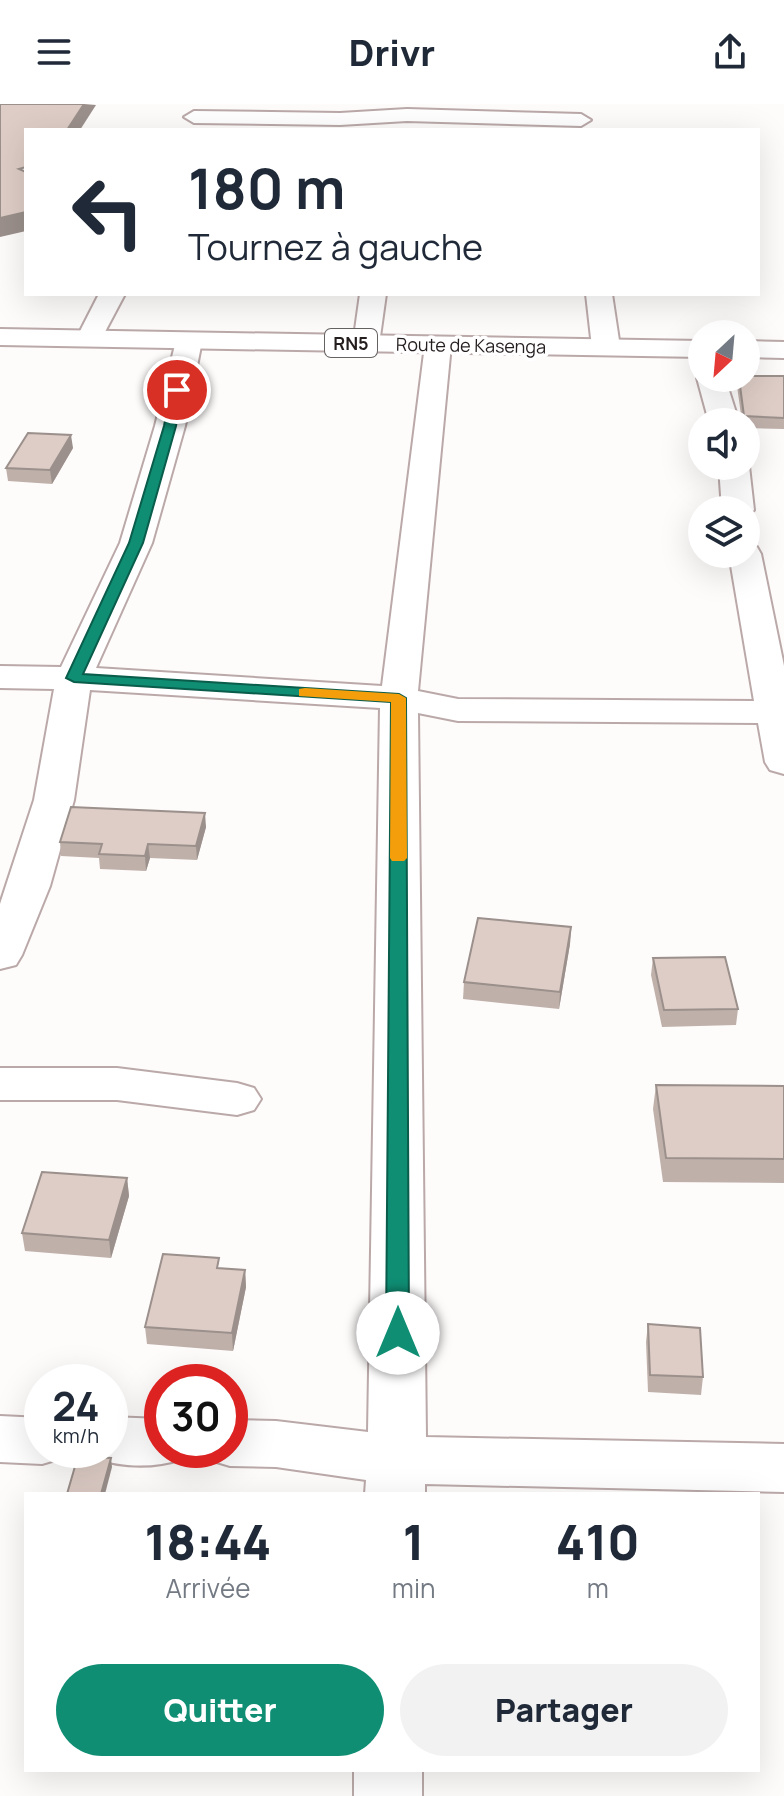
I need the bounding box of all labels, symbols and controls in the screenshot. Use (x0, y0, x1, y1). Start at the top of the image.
text: Drivr (349, 28, 435, 77)
icon: menu (32, 30, 76, 74)
icon: share (708, 30, 752, 74)
text: 180 m (188, 149, 345, 226)
icon: left (56, 160, 160, 264)
text: Tournez à gauche (188, 222, 483, 271)
north arrow (688, 320, 760, 392)
map controls (688, 320, 760, 568)
road number: RN5 (325, 329, 377, 357)
street label: Route de Kasenga (396, 332, 546, 358)
pin (143, 356, 211, 424)
icon: arrive (155, 368, 199, 412)
button: sound (688, 408, 760, 480)
button: layers (688, 496, 760, 568)
position arrow (356, 1291, 440, 1375)
speed limit sign: 30 (144, 1364, 248, 1468)
text: 24 (52, 1378, 100, 1433)
text: km/h (53, 1422, 99, 1449)
text: 18:44 (144, 1509, 271, 1574)
text: 1 (403, 1509, 425, 1574)
text: 410 (556, 1509, 640, 1574)
text: Arrivée (165, 1570, 250, 1606)
text: min (392, 1570, 435, 1606)
text: m (587, 1570, 609, 1606)
button: Quitter (56, 1664, 384, 1756)
button: Partager (400, 1664, 728, 1756)

